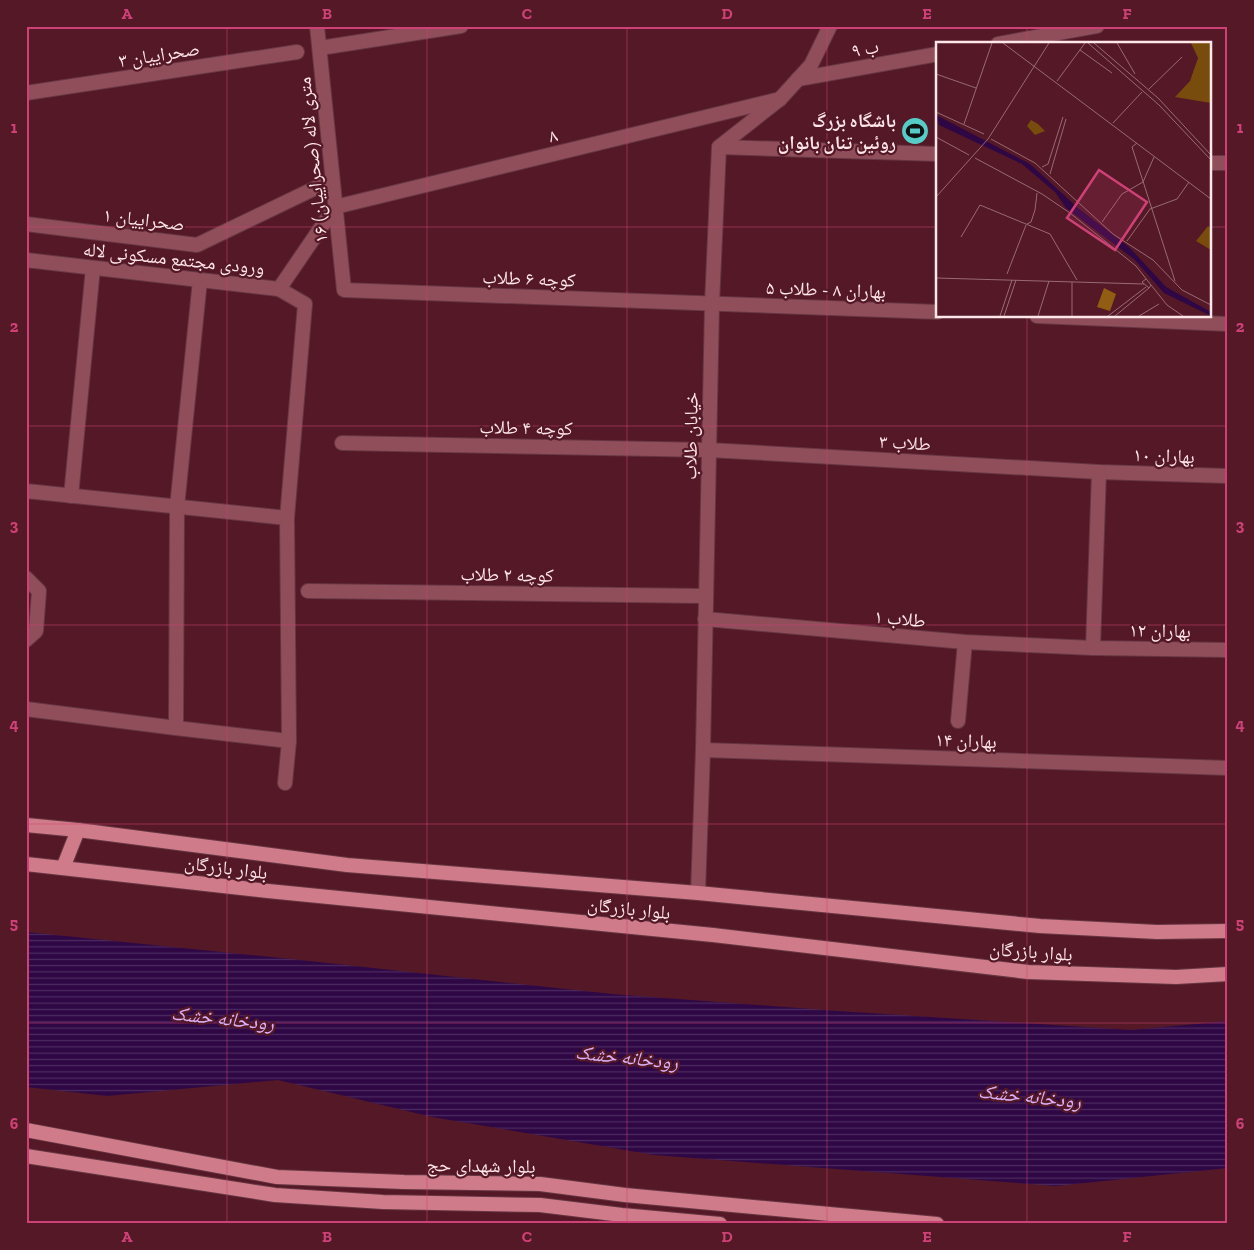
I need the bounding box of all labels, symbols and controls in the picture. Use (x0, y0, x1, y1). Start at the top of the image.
text: A (122, 4, 133, 23)
text: B (322, 4, 332, 23)
text: C (522, 4, 532, 23)
text: D (721, 4, 733, 23)
text: E (922, 4, 932, 23)
text: F (1122, 4, 1132, 23)
street label: ۹ ب (850, 35, 881, 62)
street label: صحراییان ۳ (117, 37, 201, 72)
inset map (936, 42, 1212, 318)
street label: ۱۶ متری لاله (صحراییان) (292, 76, 333, 244)
place label: باشگاه بزرگ روئین تنان بانوان (778, 109, 896, 154)
sports icon: باشگاه بزرگ روئین تنان بانوان (900, 116, 930, 146)
text: 1 (11, 118, 18, 137)
text: 1 (1237, 118, 1244, 137)
street label: ۸ (546, 123, 560, 148)
street label: صحراییان ۱ (102, 203, 186, 236)
street label: ورودی مجتمع مسکونی لاله (82, 238, 266, 280)
street label: کوچه ۶ طلاب (482, 265, 576, 292)
street label: بهاران ۸ - طلاب ۵ (766, 276, 886, 303)
text: 2 (10, 317, 19, 336)
text: 2 (1236, 317, 1245, 336)
street label: خیابان طلاب (678, 392, 703, 480)
street label: کوچه ۴ طلاب (479, 415, 573, 440)
street label: طلاب ۳ (879, 430, 931, 455)
street label: بهاران ۱۰ (1133, 443, 1195, 468)
text: 3 (10, 516, 19, 535)
text: 3 (1236, 516, 1245, 535)
street label: کوچه ۲ طلاب (460, 562, 554, 587)
street label: طلاب ۱ (873, 605, 927, 632)
street label: بهاران ۱۲ (1129, 618, 1191, 643)
text: 4 (9, 715, 19, 734)
text: 4 (1235, 715, 1245, 734)
street label: بهاران ۱۴ (935, 728, 997, 753)
street label: بلوار بازرگان (183, 851, 269, 884)
street label: بلوار بازرگان (586, 893, 672, 924)
text: 5 (10, 914, 18, 933)
text: 5 (1236, 914, 1244, 933)
street label: بلوار بازرگان (989, 937, 1073, 966)
water label: رودخانه خشک (170, 1001, 276, 1035)
water label: رودخانه خشک (574, 1040, 680, 1074)
water label: رودخانه خشک (977, 1079, 1083, 1113)
text: 6 (10, 1114, 19, 1133)
text: 6 (1236, 1114, 1245, 1133)
street label: بلوار شهدای حج (426, 1153, 536, 1179)
text: A (122, 1227, 133, 1246)
text: B (322, 1227, 332, 1246)
text: C (522, 1227, 532, 1246)
text: D (721, 1227, 733, 1246)
text: E (922, 1227, 932, 1246)
text: F (1122, 1227, 1132, 1246)

